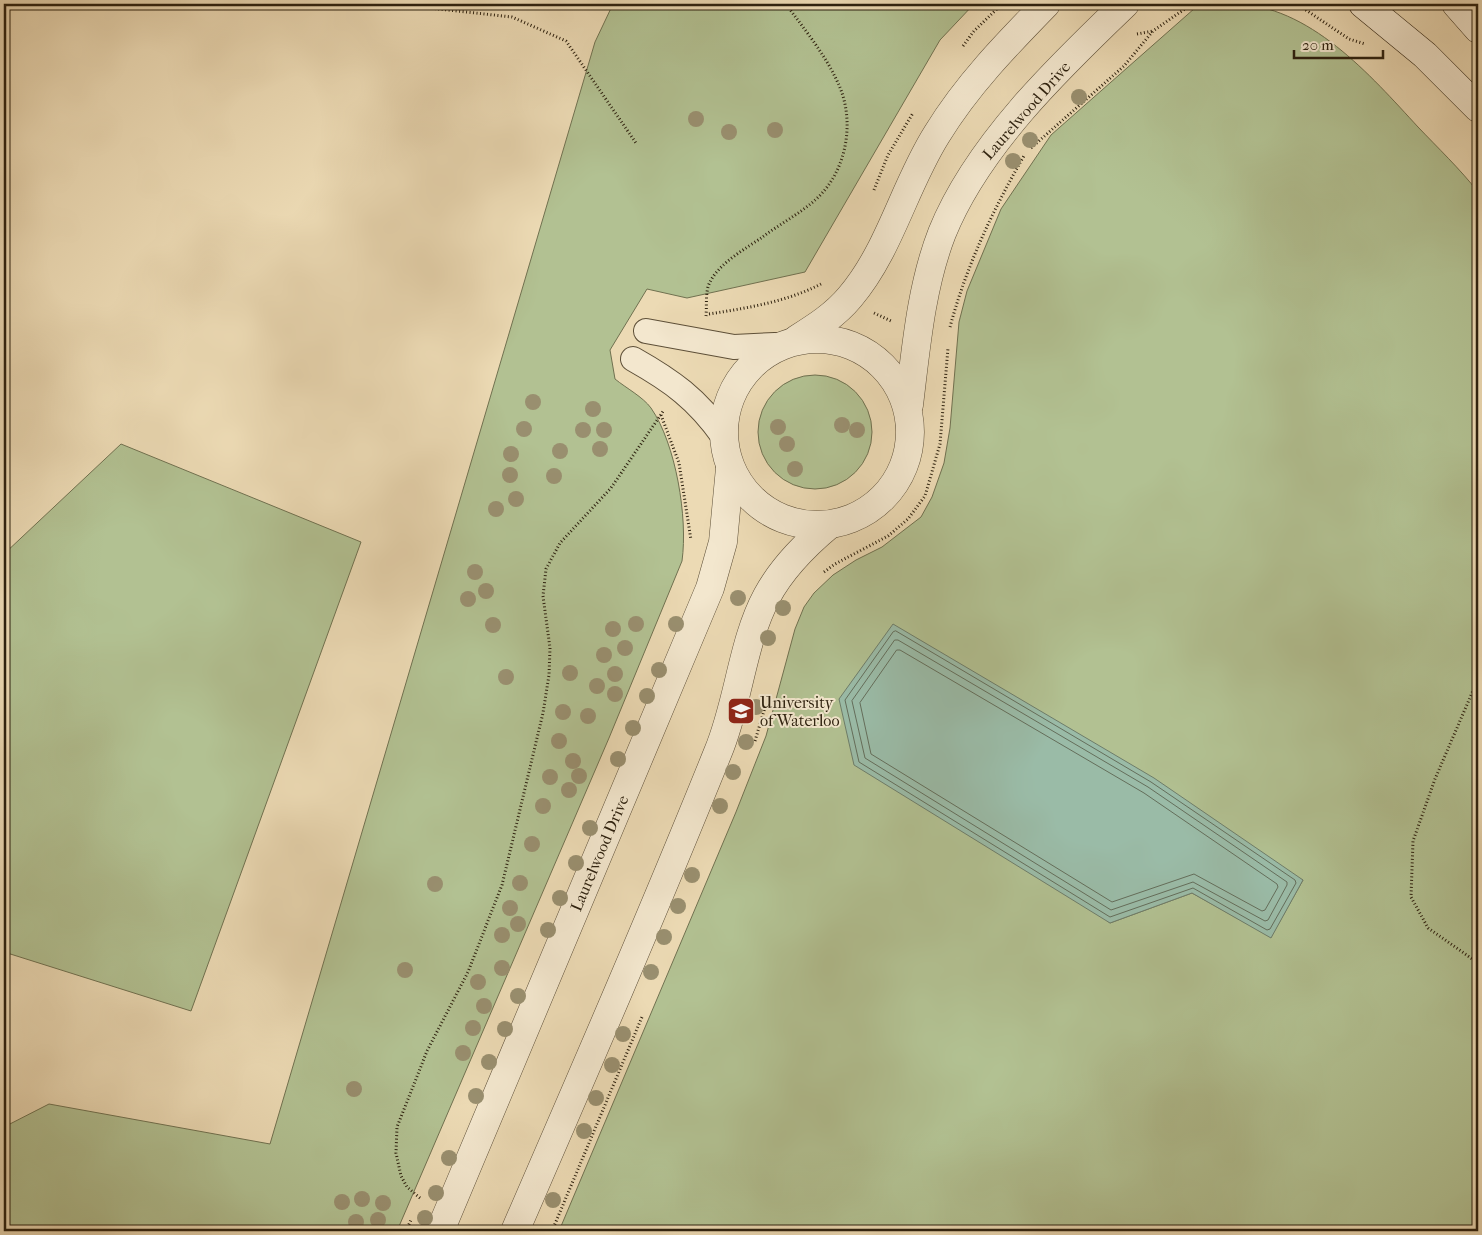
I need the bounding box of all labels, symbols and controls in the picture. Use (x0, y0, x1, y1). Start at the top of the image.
scale bar (1294, 28, 1383, 60)
text: 20 m (1302, 36, 1334, 54)
street label: Laurelwood Drive (979, 57, 1074, 163)
place label: University of Waterloo (760, 693, 840, 730)
school or university icon: University of Waterloo (726, 696, 756, 726)
street label: Laurelwood Drive (566, 792, 632, 914)

